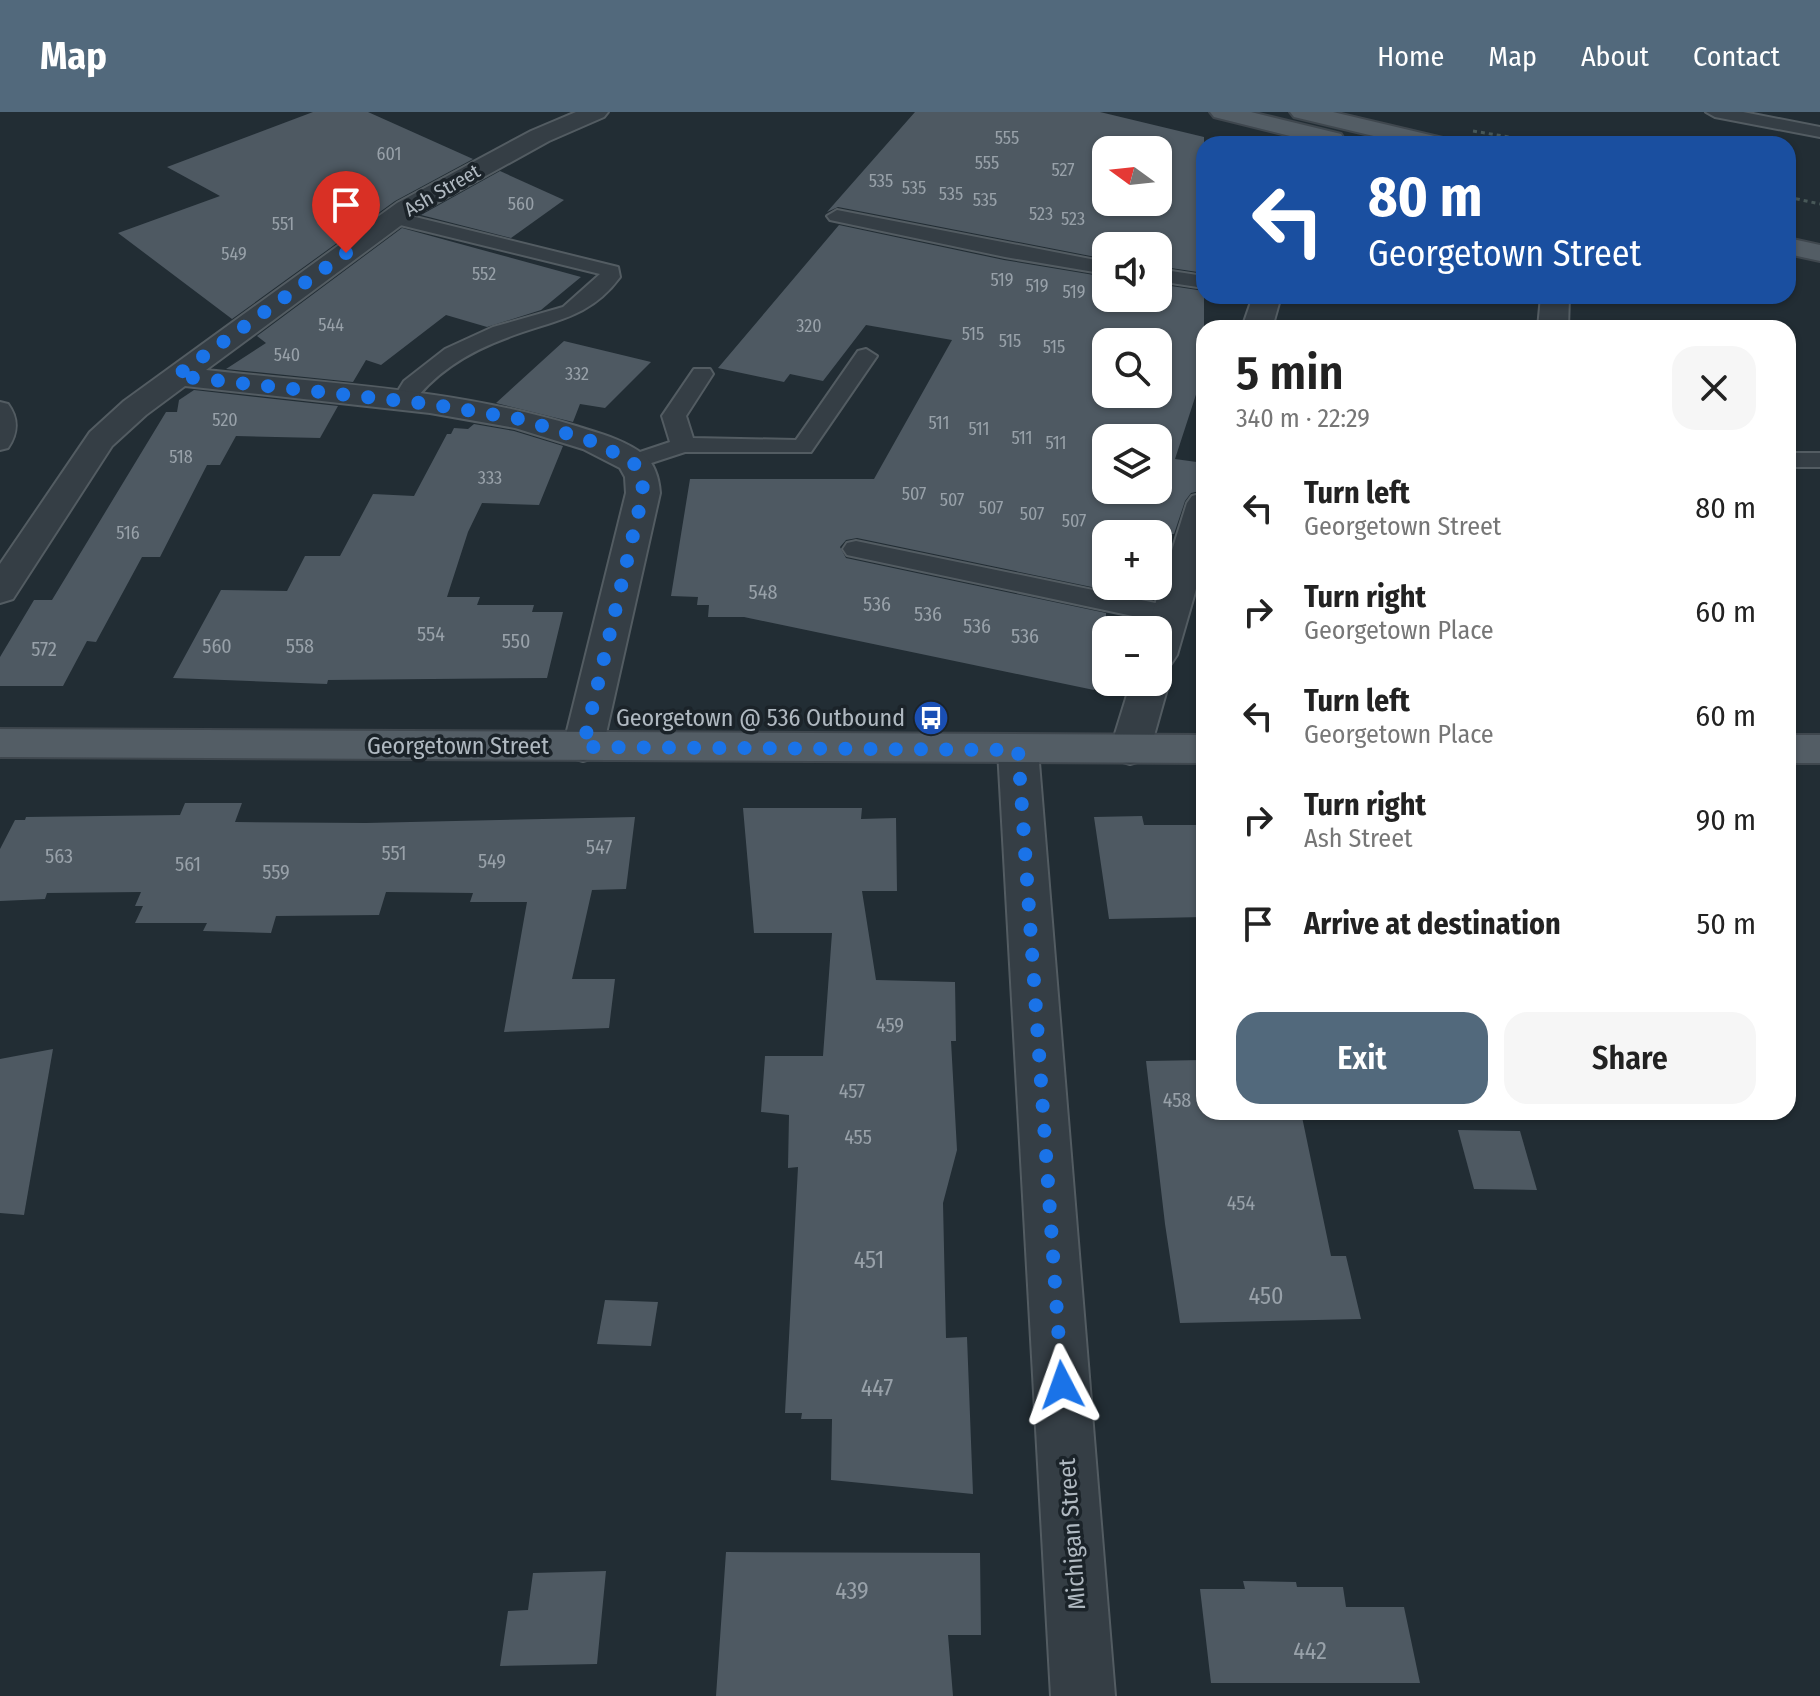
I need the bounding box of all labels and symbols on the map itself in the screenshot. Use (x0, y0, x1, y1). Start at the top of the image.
house number: 555 (995, 127, 1019, 149)
north arrow (1092, 136, 1172, 216)
house number: 601 (377, 143, 401, 165)
house number: 555 (975, 152, 999, 174)
street label: Ash Street (400, 159, 485, 221)
house number: 527 (1051, 159, 1075, 181)
house number: 535 (869, 170, 893, 192)
pin (312, 171, 380, 253)
house number: 535 (902, 177, 926, 199)
house number: 535 (939, 183, 963, 205)
house number: 535 (973, 189, 997, 211)
house number: 560 (508, 193, 534, 215)
house number: 523 (1029, 203, 1053, 225)
house number: 523 (1061, 208, 1085, 230)
house number: 551 (272, 213, 294, 235)
house number: 549 (221, 243, 247, 265)
house number: 552 (472, 263, 496, 285)
house number: 519 (990, 269, 1014, 291)
house number: 519 (1025, 275, 1049, 297)
house number: 519 (1062, 281, 1086, 303)
house number: 544 (318, 314, 344, 336)
house number: 320 (796, 315, 822, 337)
house number: 515 (962, 323, 984, 345)
house number: 515 (999, 330, 1021, 352)
house number: 515 (1043, 336, 1065, 358)
house number: 540 (274, 344, 300, 366)
house number: 332 (565, 363, 589, 385)
house number: 520 (212, 409, 238, 431)
house number: 511 (928, 412, 950, 434)
house number: 511 (968, 418, 990, 440)
house number: 511 (1011, 427, 1033, 449)
house number: 511 (1045, 432, 1067, 454)
house number: 518 (169, 446, 193, 468)
house number: 333 (478, 467, 502, 489)
house number: 507 (902, 483, 926, 505)
house number: 507 (940, 489, 964, 511)
house number: 507 (979, 497, 1003, 519)
house number: 507 (1020, 503, 1044, 525)
house number: 507 (1062, 510, 1086, 532)
house number: 516 (116, 522, 140, 544)
house number: 548 (749, 580, 777, 604)
house number: 536 (863, 592, 891, 616)
house number: 536 (914, 602, 942, 626)
house number: 536 (963, 614, 991, 638)
house number: 554 (417, 622, 445, 646)
house number: 536 (1011, 624, 1039, 648)
house number: 550 (502, 629, 530, 653)
house number: 560 (202, 634, 232, 658)
house number: 558 (286, 634, 314, 658)
house number: 572 (31, 637, 57, 661)
bus stop icon: Georgetown @ 536 Outbound (912, 699, 950, 737)
place label: Georgetown @ 536 Outbound (616, 704, 905, 732)
street label: Georgetown Street (367, 732, 549, 760)
house number: 547 (586, 835, 612, 859)
house number: 551 (381, 841, 407, 865)
house number: 563 (45, 844, 73, 868)
house number: 549 (478, 849, 506, 873)
house number: 561 (175, 852, 201, 876)
house number: 559 (262, 860, 290, 884)
house number: 459 (876, 1013, 904, 1037)
house number: 457 (839, 1079, 865, 1103)
house number: 458 (1163, 1088, 1191, 1112)
house number: 455 (844, 1125, 872, 1149)
house number: 454 (1227, 1191, 1255, 1215)
house number: 451 (854, 1246, 884, 1274)
house number: 450 (1249, 1282, 1283, 1310)
position arrow (1020, 1343, 1104, 1427)
house number: 447 (861, 1374, 894, 1402)
street label: Michigan Street (1053, 1457, 1091, 1611)
house number: 439 (835, 1577, 869, 1605)
house number: 442 (1293, 1637, 1327, 1665)

